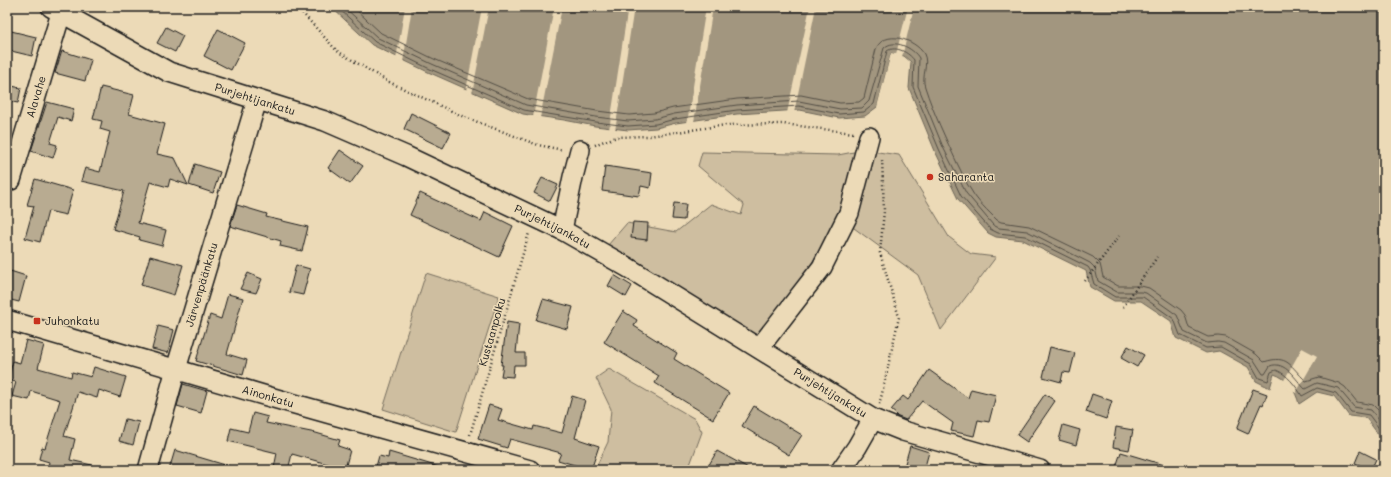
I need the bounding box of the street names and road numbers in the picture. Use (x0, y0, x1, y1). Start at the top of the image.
street label: Alavahe (22, 74, 49, 119)
street label: Purjehtijankatu (213, 79, 297, 118)
street label: Purjehtijankatu (512, 201, 593, 252)
street label: Järvenpäänkatu (181, 240, 221, 328)
street label: Kustaanpolku (475, 296, 508, 368)
street label: Purjehtijankatu (791, 364, 870, 421)
street label: Ainonkatu (240, 381, 296, 410)

